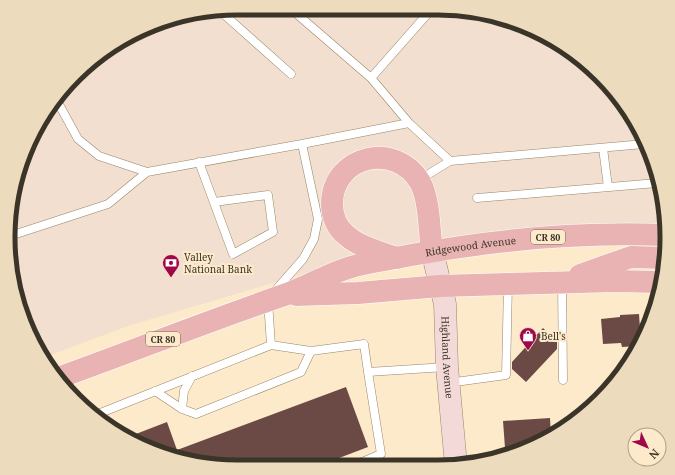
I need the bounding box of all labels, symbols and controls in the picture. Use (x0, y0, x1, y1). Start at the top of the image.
road number: CR 80 (531, 230, 565, 244)
street label: Ridgewood Avenue (424, 233, 517, 259)
place label: Valley National Bank (184, 250, 252, 276)
bank icon: Valley National Bank (161, 253, 181, 278)
street label: Highland Avenue (438, 316, 457, 399)
shop icon: Bell's (518, 326, 538, 351)
place label: Bell's (541, 329, 566, 343)
road number: CR 80 (146, 332, 180, 346)
north arrow (627, 427, 667, 467)
text: N (646, 446, 663, 463)

